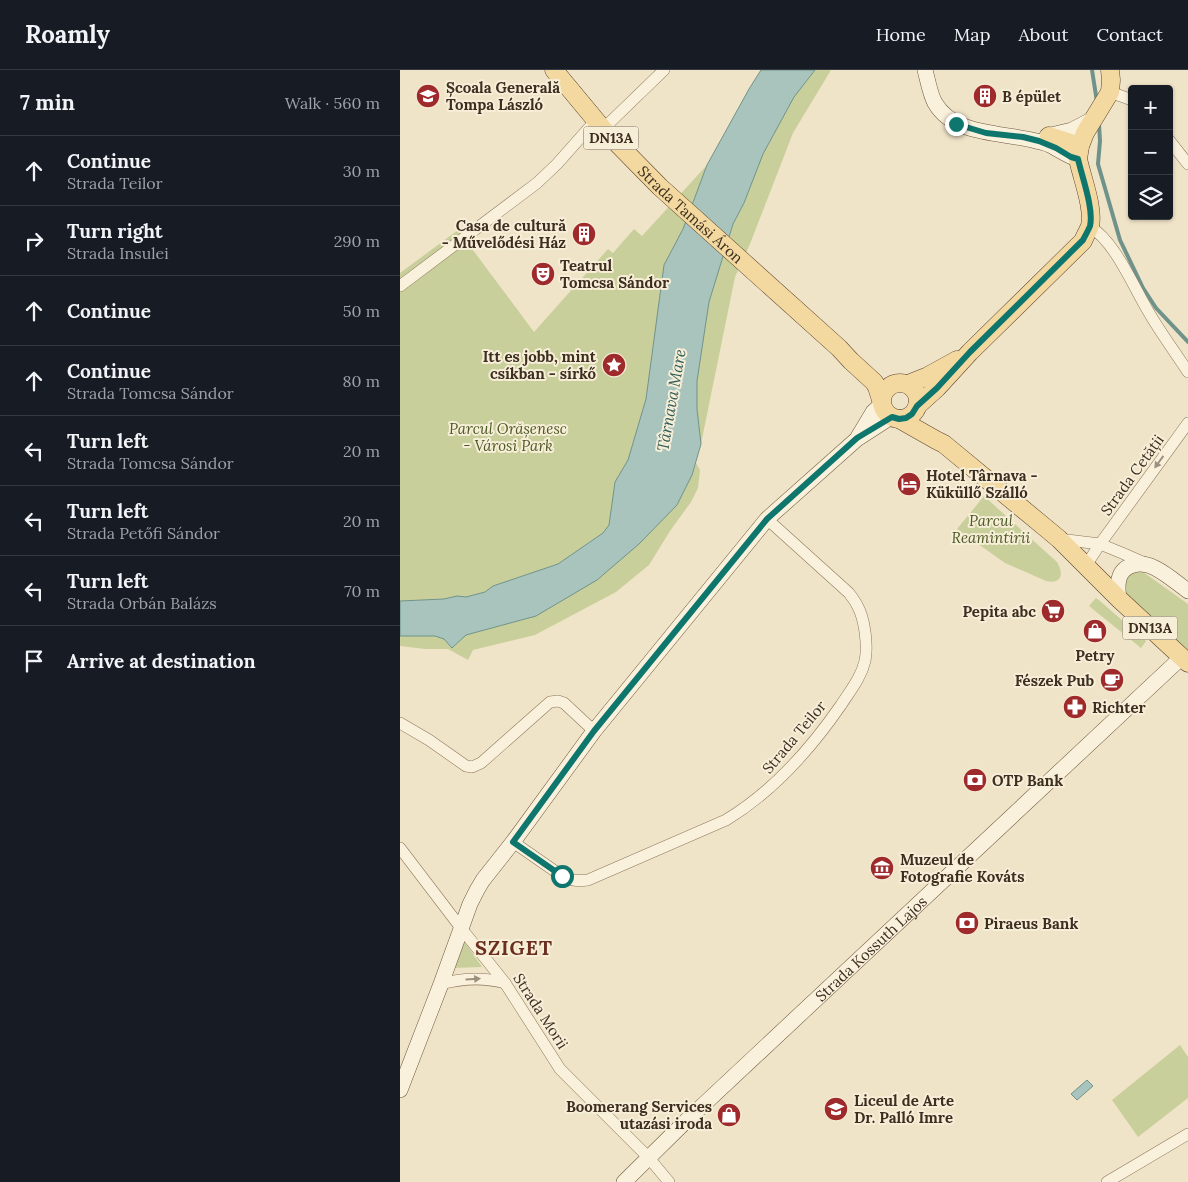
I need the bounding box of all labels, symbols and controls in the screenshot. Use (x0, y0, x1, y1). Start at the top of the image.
text: Roamly (25, 19, 110, 50)
text: Home (876, 23, 926, 46)
text: Map (954, 23, 990, 46)
text: About (1018, 23, 1068, 46)
text: Contact (1096, 23, 1163, 46)
place label: Școala Generală Tompa László (446, 78, 560, 114)
school or university icon: Școala Generală Tompa László (415, 83, 441, 109)
building icon: B épület (972, 83, 998, 109)
map controls (1128, 85, 1173, 220)
button: + (1128, 85, 1173, 130)
place label: B épület (1002, 87, 1062, 106)
text: 7 min (20, 89, 75, 116)
text: Walk · 560 m (285, 93, 380, 113)
route end (945, 113, 968, 136)
road number: DN13A (584, 126, 638, 150)
button: − (1128, 130, 1173, 175)
text: Continue (67, 149, 151, 173)
icon: ahead (20, 157, 48, 185)
text: 30 m (343, 161, 380, 181)
street label: Strada Tamási Áron (634, 161, 747, 267)
text: Strada Teilor (67, 173, 163, 193)
button: layers (1128, 175, 1173, 220)
place label: Casa de cultură - Művelődési Ház (442, 216, 566, 252)
text: Turn right (67, 219, 163, 243)
building icon: Casa de cultură - Művelődési Ház (571, 221, 597, 247)
icon: right (20, 227, 48, 255)
text: 290 m (334, 231, 380, 251)
text: Strada Insulei (67, 243, 169, 263)
place label: Teatrul Tomcsa Sándor (560, 256, 670, 292)
theatre icon: Teatrul Tomcsa Sándor (530, 261, 556, 287)
icon: ahead (20, 297, 48, 325)
text: Continue (67, 299, 151, 323)
text: 50 m (343, 301, 380, 321)
place label: Itt es jobb, mint csíkban - sírkő (483, 347, 597, 383)
water label: Târnava Mare (652, 347, 690, 453)
place icon: Itt es jobb, mint csíkban - sírkő (601, 352, 627, 378)
text: Continue (67, 359, 151, 383)
icon: ahead (20, 367, 48, 395)
text: 80 m (343, 371, 380, 391)
text: Strada Tomcsa Sándor (67, 383, 234, 403)
park label: Parcul Orășenesc - Városi Park (449, 419, 567, 455)
text: Turn left (67, 429, 148, 453)
street label: Strada Cetății (1096, 431, 1168, 519)
icon: left (20, 437, 48, 465)
text: 20 m (343, 441, 380, 461)
text: Strada Tomcsa Sándor (67, 453, 234, 473)
one-way arrow (1154, 456, 1164, 469)
place label: Hotel Târnava - Küküllő Szálló (926, 466, 1038, 502)
hotel icon: Hotel Târnava - Küküllő Szálló (896, 471, 922, 497)
text: Turn left (67, 499, 148, 523)
icon: left (20, 507, 48, 535)
text: 20 m (343, 511, 380, 531)
park label: Parcul Reamintirii (952, 511, 1031, 547)
text: Strada Petőfi Sándor (67, 523, 220, 543)
text: Turn left (67, 569, 148, 593)
icon: left (20, 577, 48, 605)
text: 70 m (344, 581, 380, 601)
text: Strada Orbán Balázs (67, 593, 217, 613)
supermarket icon: Pepita abc (1040, 598, 1066, 624)
place label: Pepita abc (963, 602, 1036, 621)
road number: DN13A (1122, 616, 1178, 640)
shop icon: Petry (1082, 618, 1108, 644)
place label: Petry (1075, 646, 1115, 665)
icon: arrive (20, 647, 48, 675)
text: Arrive at destination (67, 649, 256, 673)
cafe icon: Fészek Pub (1099, 667, 1125, 693)
place label: Fészek Pub (1015, 671, 1094, 690)
pharmacy icon: Richter (1062, 694, 1088, 720)
street label: Strada Teilor (758, 696, 830, 777)
place label: Richter (1092, 698, 1146, 717)
bank icon: OTP Bank (962, 767, 988, 793)
place label: OTP Bank (992, 771, 1063, 790)
place label: Muzeul de Fotografie Kováts (900, 850, 1024, 886)
museum icon: Muzeul de Fotografie Kováts (869, 855, 895, 881)
route start (551, 865, 574, 888)
street label: Strada Kossuth Lajos (811, 891, 931, 1005)
bank icon: Piraeus Bank (954, 910, 980, 936)
place label: Piraeus Bank (984, 914, 1078, 933)
district label: SZIGET (475, 935, 553, 960)
street label: Strada Morii (510, 970, 572, 1052)
one-way arrow (465, 975, 481, 983)
place label: Liceul de Arte Dr. Palló Imre (854, 1091, 954, 1127)
school or university icon: Liceul de Arte Dr. Palló Imre (823, 1096, 849, 1122)
place label: Boomerang Services utazási iroda (566, 1097, 712, 1133)
shop icon: Boomerang Services utazási iroda (716, 1102, 742, 1128)

